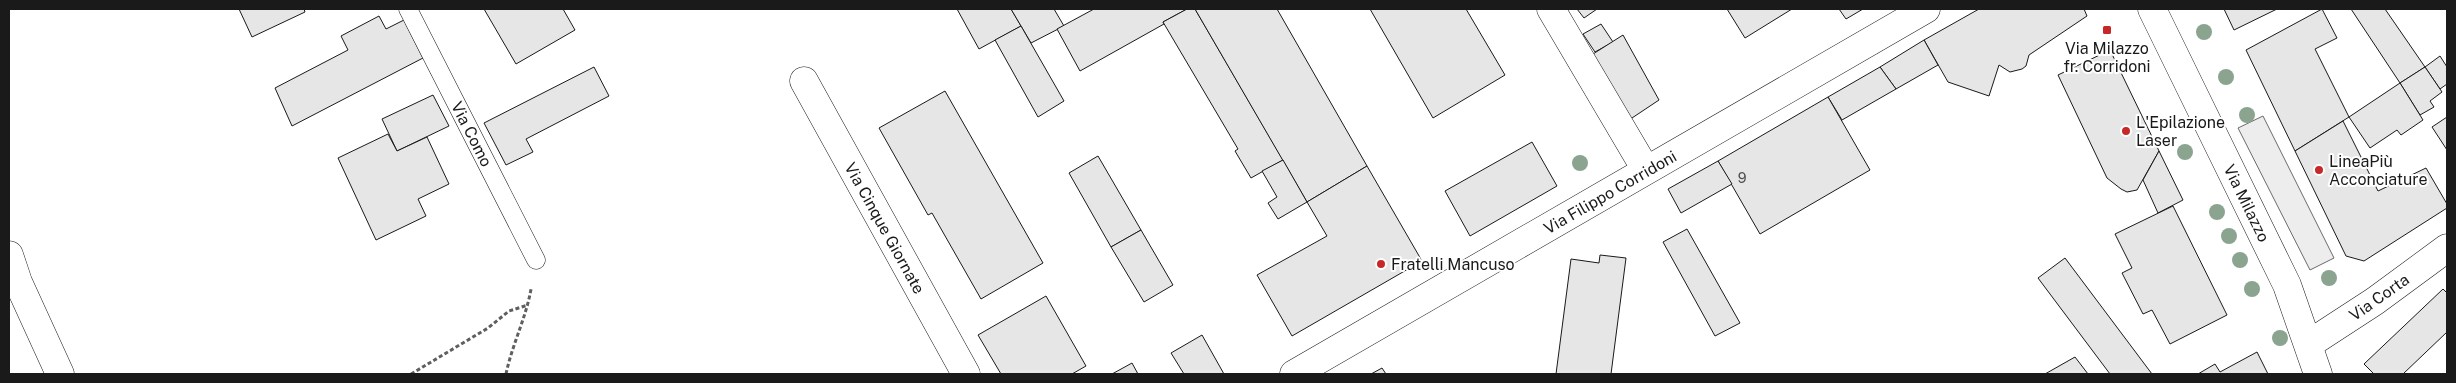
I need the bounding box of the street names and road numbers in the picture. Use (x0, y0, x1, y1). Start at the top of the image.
street label: Via Como (447, 99, 496, 170)
street label: Via Filippo Corridoni (1541, 147, 1680, 238)
street label: Via Cinque Giornate (841, 159, 929, 297)
street label: Via Milazzo (2220, 161, 2273, 245)
street label: Via Corta (2346, 270, 2413, 325)

